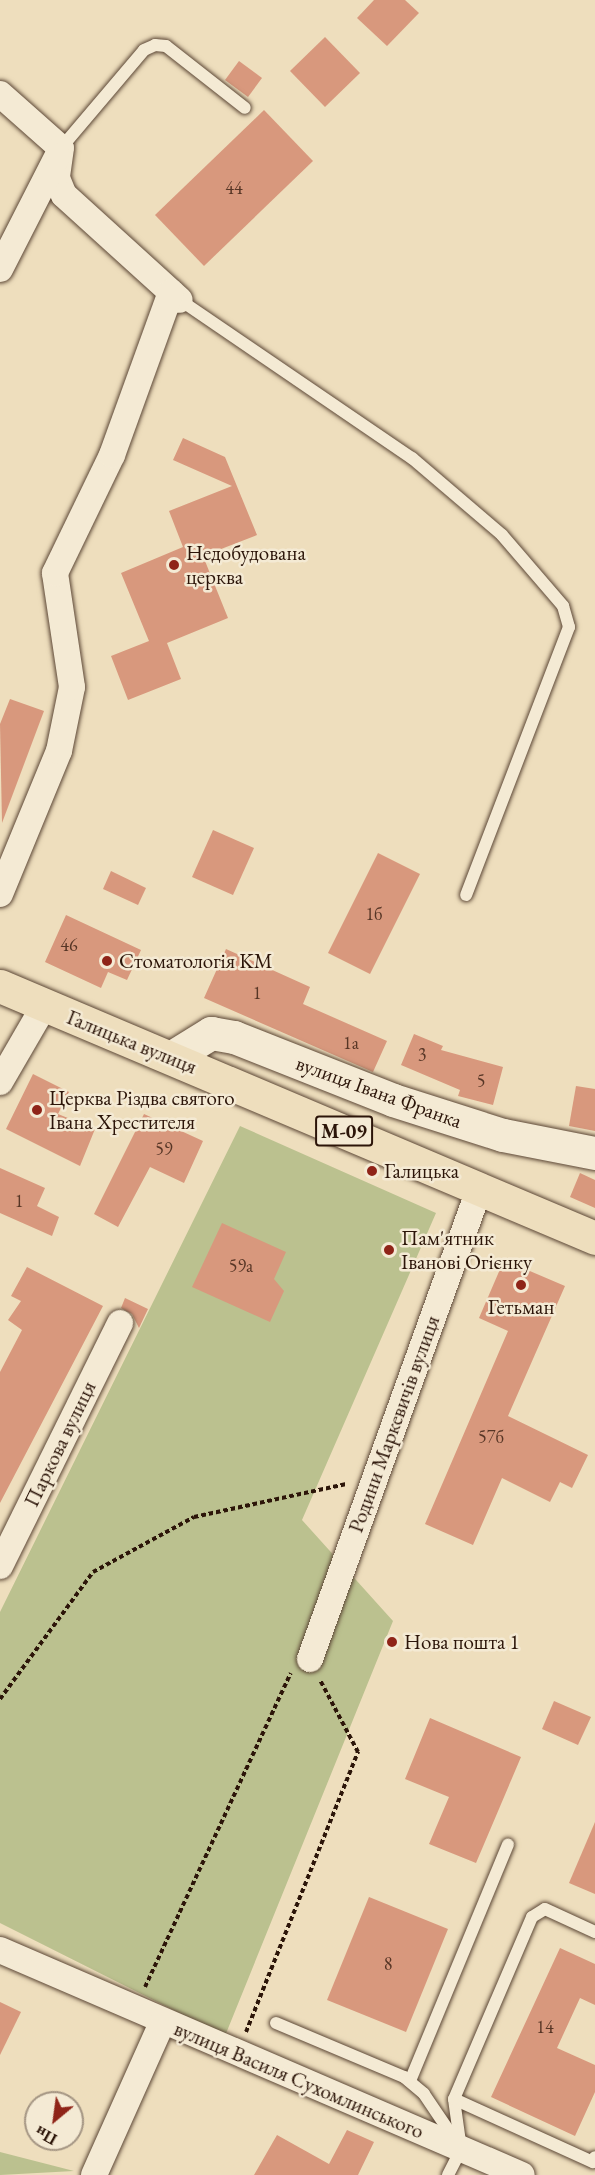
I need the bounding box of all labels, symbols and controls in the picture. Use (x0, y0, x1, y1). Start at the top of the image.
house number: 44 (225, 177, 243, 199)
place label: Недобудована церква (186, 540, 306, 590)
marker: Недобудована церква (167, 558, 181, 572)
house number: 1б (365, 903, 383, 925)
house number: 46 (60, 934, 78, 956)
place label: Стоматологія KM (119, 948, 273, 974)
marker: Стоматологія KM (100, 954, 114, 968)
house number: 1 (253, 982, 261, 1004)
street label: Галицька вулиця (63, 1004, 201, 1080)
house number: 1а (343, 1032, 359, 1054)
house number: 3 (418, 1044, 426, 1066)
street label: вулиця Івана Франка (293, 1050, 465, 1134)
house number: 5 (477, 1070, 485, 1092)
place label: Церква Різдва святого Івана Хрестителя (49, 1085, 235, 1135)
marker: Церква Різдва святого Івана Хрестителя (30, 1103, 44, 1117)
road number: М-09 (314, 1114, 374, 1148)
house number: 59 (155, 1138, 173, 1160)
place label: Галицька (384, 1158, 459, 1184)
marker: Галицька (365, 1164, 379, 1178)
house number: 1 (15, 1190, 23, 1212)
place label: Пам'ятник Іванові Огієнку (401, 1225, 532, 1275)
marker: Пам'ятник Іванові Огієнку (382, 1243, 396, 1257)
house number: 59а (229, 1255, 253, 1277)
marker: Гетьман (514, 1278, 528, 1292)
place label: Гетьман (488, 1294, 554, 1320)
street label: Родини Маркевичів вулиця (343, 1312, 445, 1536)
street label: Паркова вулиця (19, 1377, 101, 1511)
house number: 57б (478, 1426, 504, 1448)
place label: Нова пошта 1 (404, 1629, 520, 1655)
marker: Нова пошта 1 (385, 1635, 399, 1649)
house number: 8 (384, 1953, 392, 1975)
street label: вулиця Василя Сухомлинського (170, 2016, 428, 2144)
house number: 14 (536, 2016, 554, 2038)
north arrow (24, 2091, 84, 2151)
text: Пн (31, 2121, 61, 2150)

